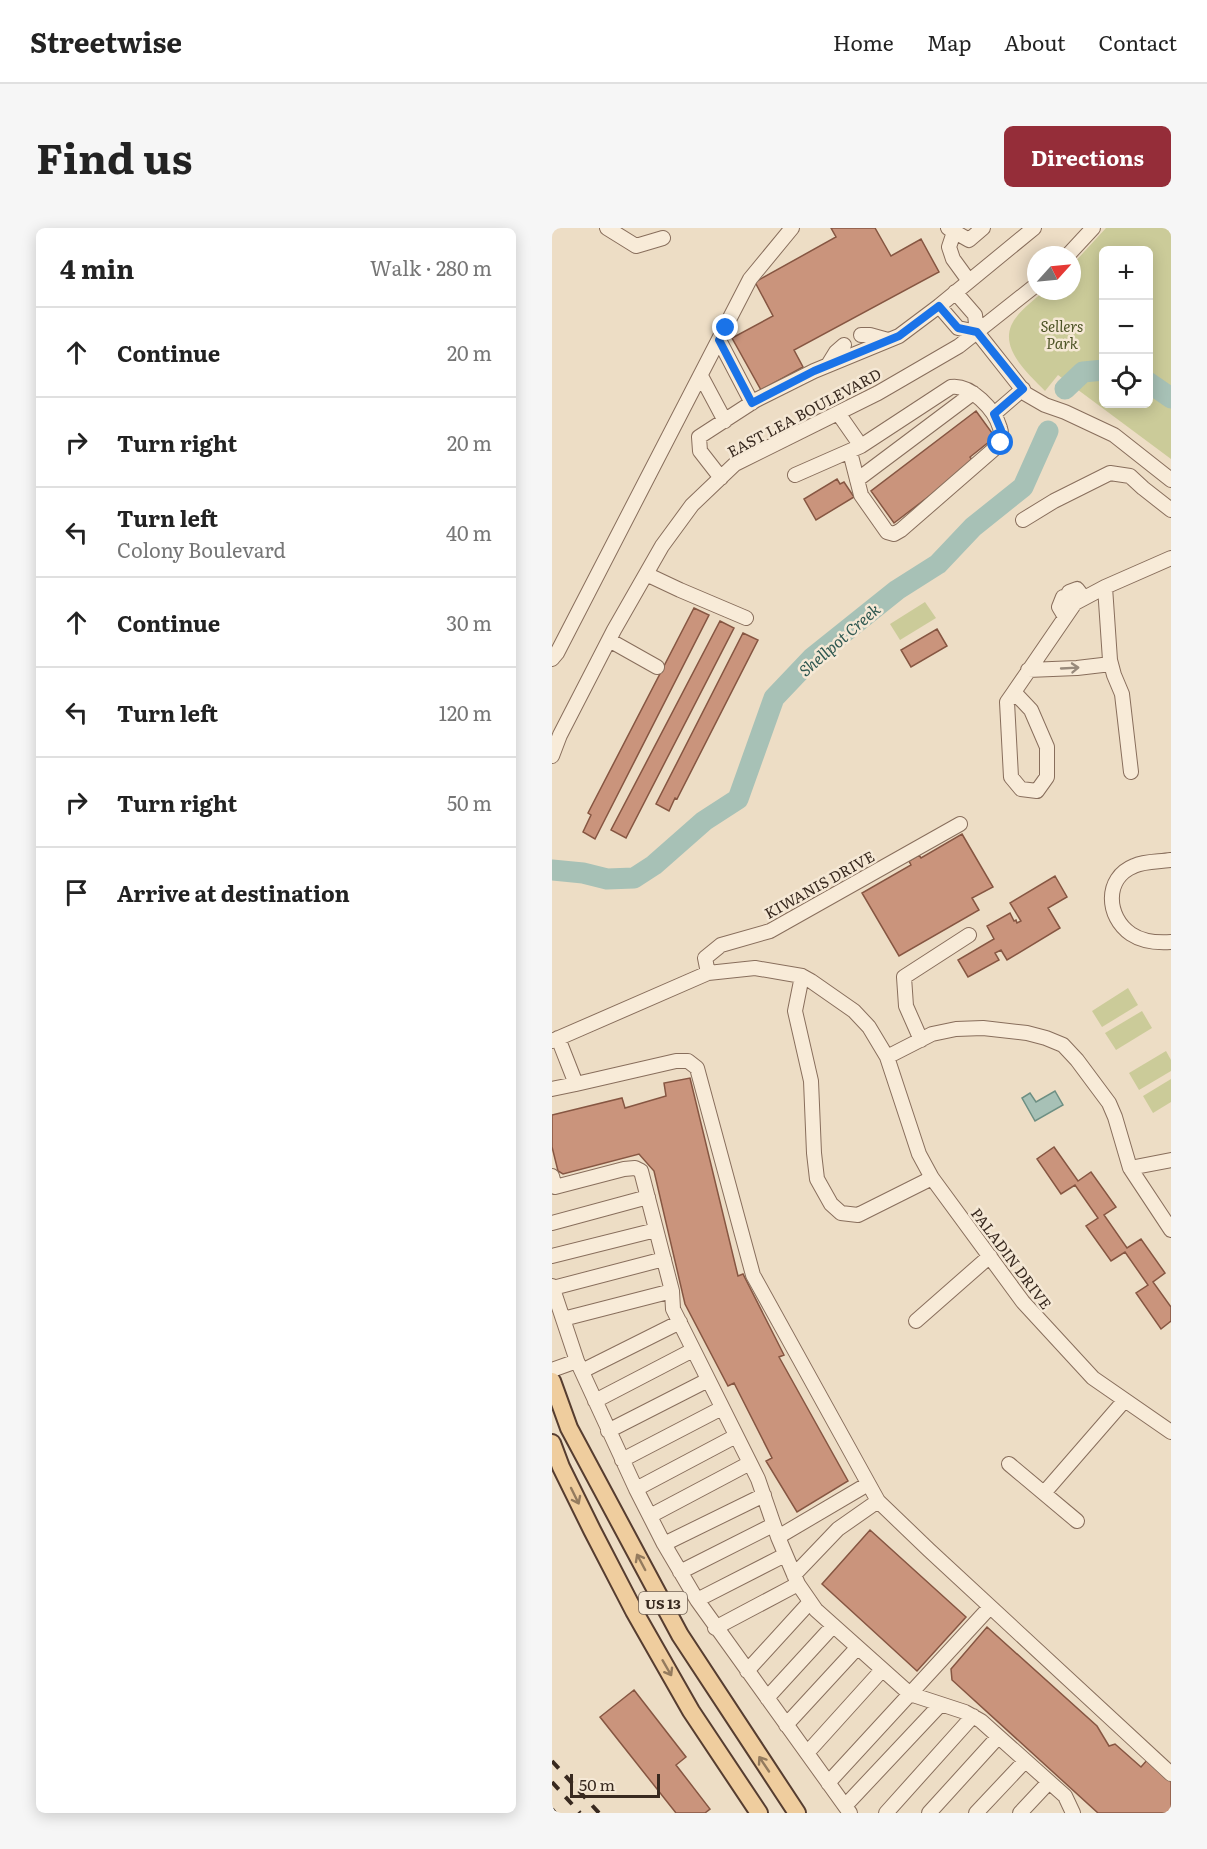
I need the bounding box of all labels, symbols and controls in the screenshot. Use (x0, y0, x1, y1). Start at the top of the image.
text: Streetwise (30, 20, 182, 62)
text: Home (833, 26, 894, 57)
text: Map (927, 26, 971, 57)
text: About (1004, 26, 1066, 57)
text: Contact (1099, 26, 1177, 57)
text: Find us (36, 125, 193, 187)
button: Directions (1004, 126, 1171, 187)
north arrow (1027, 246, 1081, 300)
map controls (1099, 246, 1153, 408)
button: + (1099, 246, 1153, 300)
text: 4 min (60, 248, 134, 287)
text: Walk · 280 m (370, 252, 492, 282)
button: − (1099, 300, 1153, 354)
route end (712, 314, 738, 340)
park label: Sellers Park (1041, 314, 1083, 354)
icon: ahead (60, 336, 93, 369)
text: Continue (117, 336, 220, 369)
text: 20 m (447, 337, 492, 367)
button: locate (1099, 354, 1153, 408)
street label: EAST LEA BOULEVARD (723, 362, 885, 462)
icon: right (60, 426, 93, 459)
text: Turn right (117, 426, 237, 459)
text: 20 m (447, 427, 492, 457)
route start (987, 429, 1013, 455)
text: Turn left (117, 501, 218, 534)
icon: left (60, 516, 93, 549)
text: 40 m (446, 517, 492, 547)
text: Colony Boulevard (117, 534, 286, 564)
water label: Shellpot Creek (793, 597, 885, 681)
icon: ahead (60, 606, 93, 639)
text: Continue (117, 606, 220, 639)
text: 30 m (446, 607, 492, 637)
one-way arrow (1059, 663, 1079, 674)
icon: left (60, 696, 93, 729)
text: Turn left (117, 696, 218, 729)
text: 120 m (439, 697, 492, 727)
icon: right (60, 786, 93, 819)
text: Turn right (117, 786, 237, 819)
text: 50 m (447, 787, 492, 817)
street label: KIWANIS DRIVE (760, 844, 878, 924)
icon: arrive (60, 876, 93, 909)
text: Arrive at destination (117, 876, 350, 909)
street label: PALADIN DRIVE (966, 1202, 1058, 1314)
one-way arrow (570, 1487, 582, 1505)
one-way arrow (635, 1554, 646, 1572)
road number: US 13 (639, 1592, 687, 1614)
one-way arrow (662, 1659, 673, 1677)
one-way arrow (758, 1756, 771, 1773)
scale bar (570, 1771, 660, 1798)
text: 50 m (579, 1772, 615, 1796)

